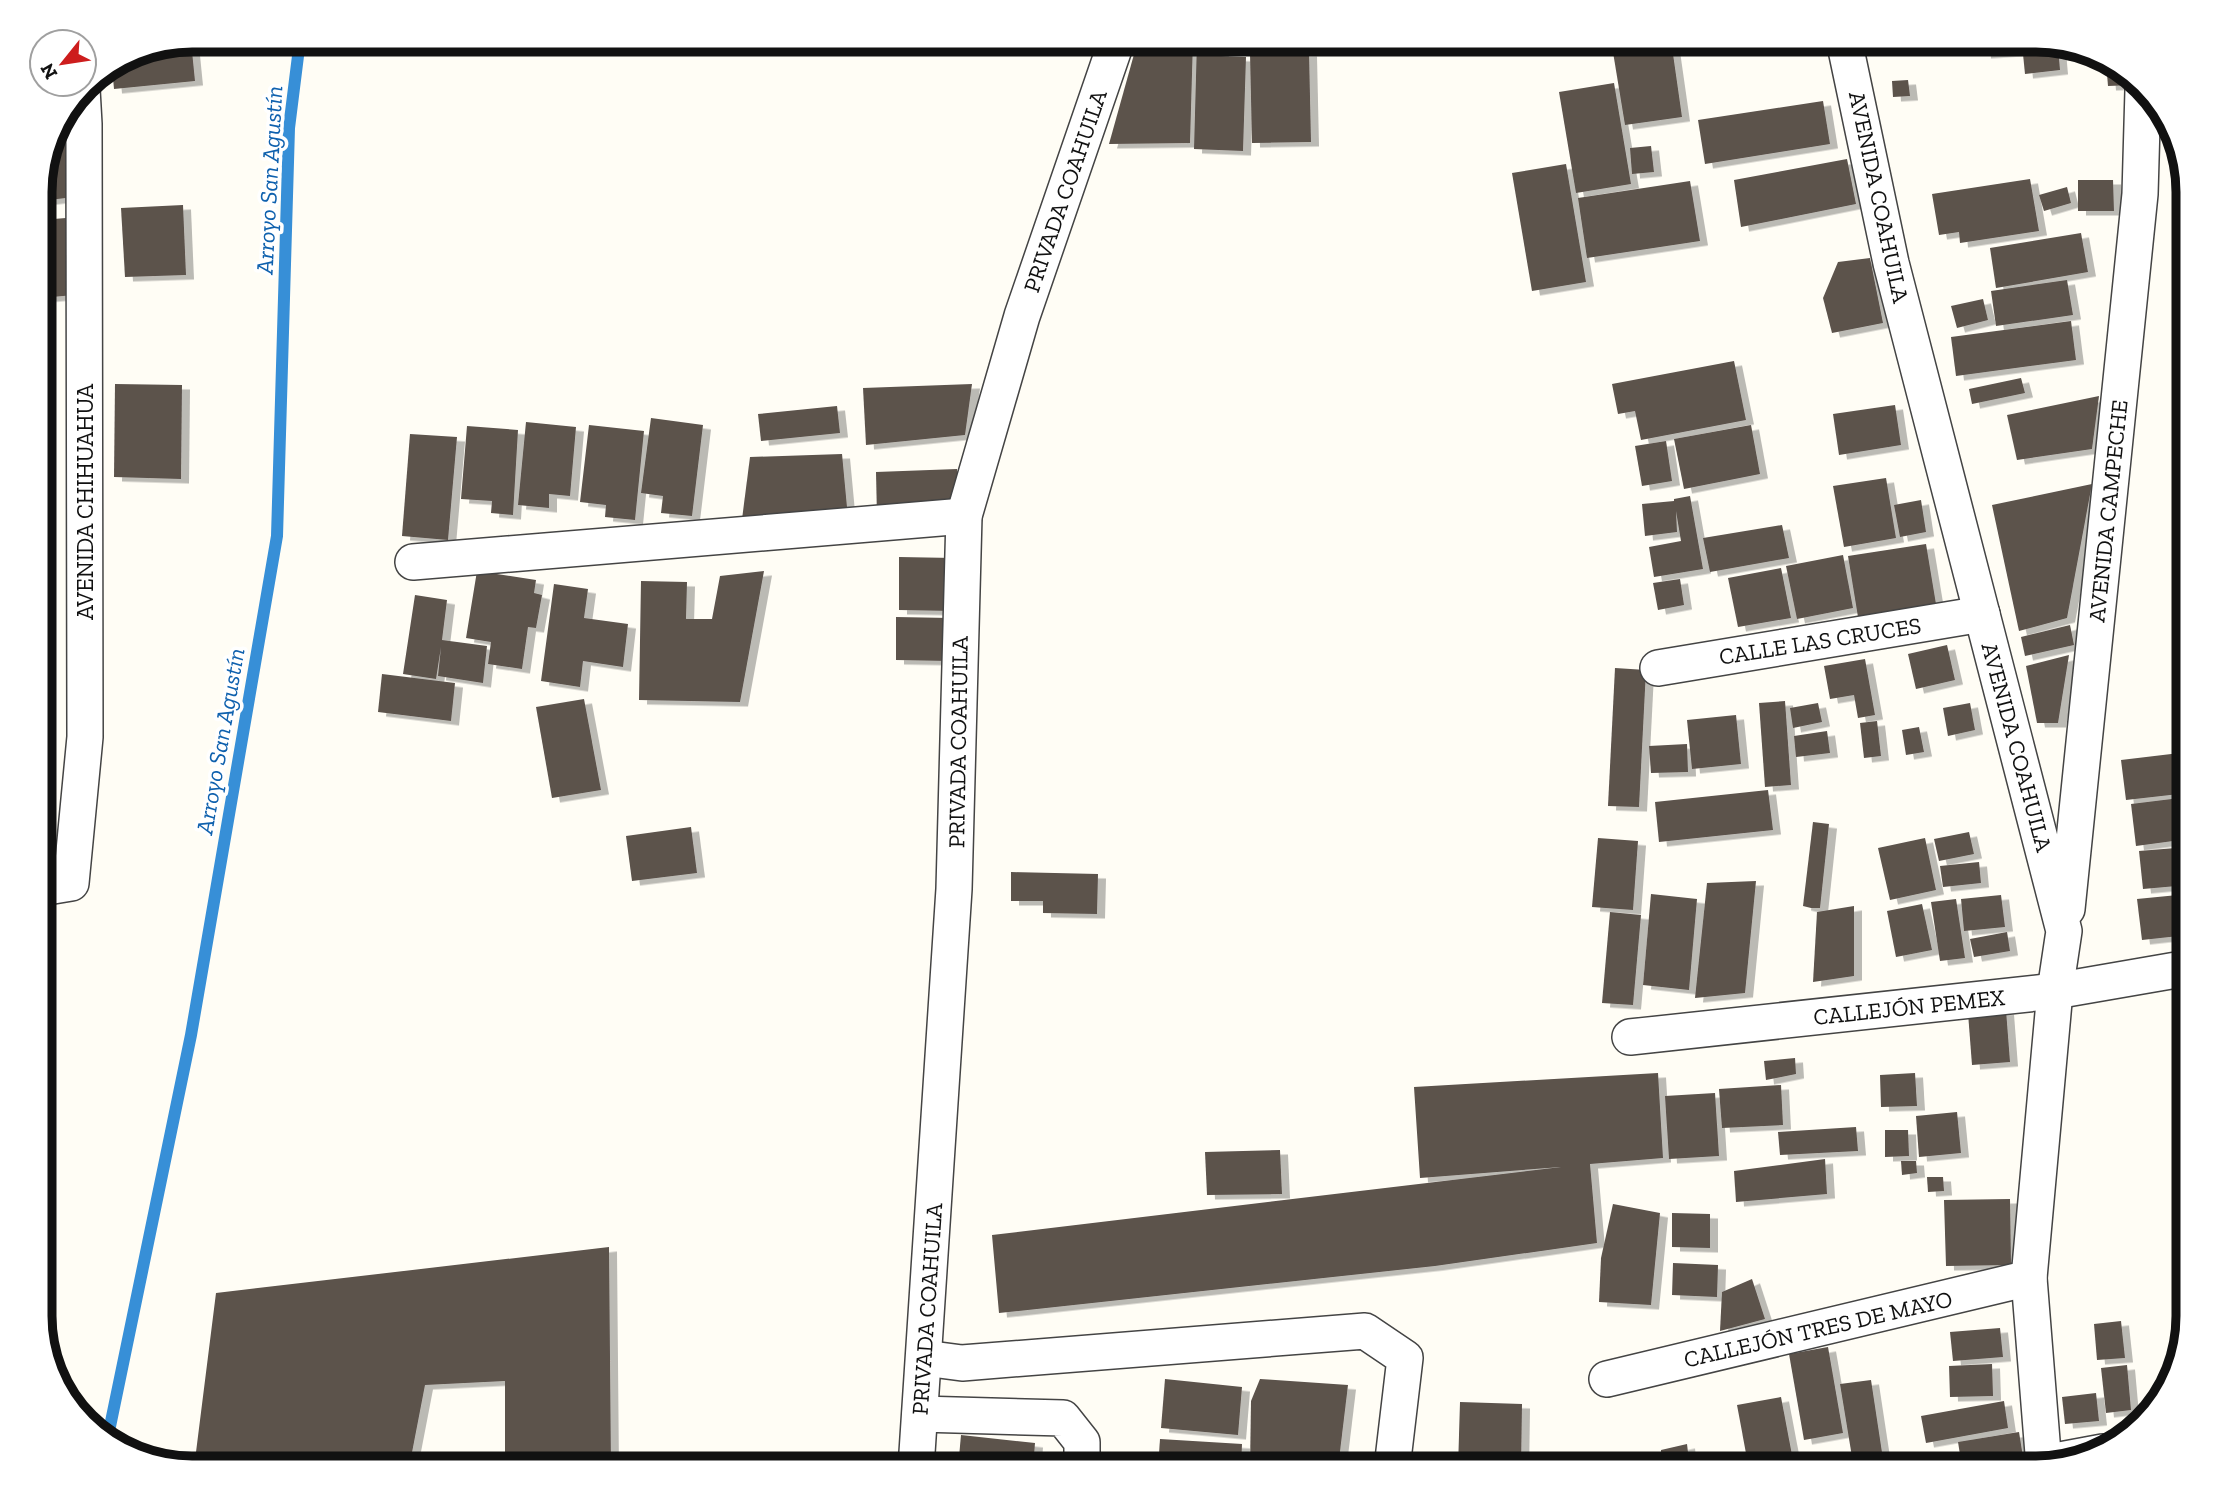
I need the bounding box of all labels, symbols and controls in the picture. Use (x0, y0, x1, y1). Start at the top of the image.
north arrow (28, 28, 98, 98)
text: N (35, 59, 62, 83)
water label: Arroyo San Agustín (250, 85, 288, 276)
street label: PRIVADA COAHUILA (1017, 85, 1113, 296)
street label: AVENIDA COAHUILA (1843, 89, 1915, 306)
street label: AVENIDA CHIHUAHUA (71, 383, 99, 620)
street label: AVENIDA CAMPECHE (2082, 398, 2134, 624)
street label: CALLE LAS CRUCES (1717, 611, 1923, 671)
street label: PRIVADA COAHUILA (942, 635, 974, 848)
street label: AVENIDA COAHUILA (1976, 639, 2059, 856)
water label: Arroyo San Agustín (189, 646, 251, 837)
street label: CALLEJÓN PEMEX (1812, 983, 2006, 1031)
street label: PRIVADA COAHUILA (906, 1201, 948, 1416)
street label: CALLEJÓN TRES DE MAYO (1681, 1284, 1955, 1374)

